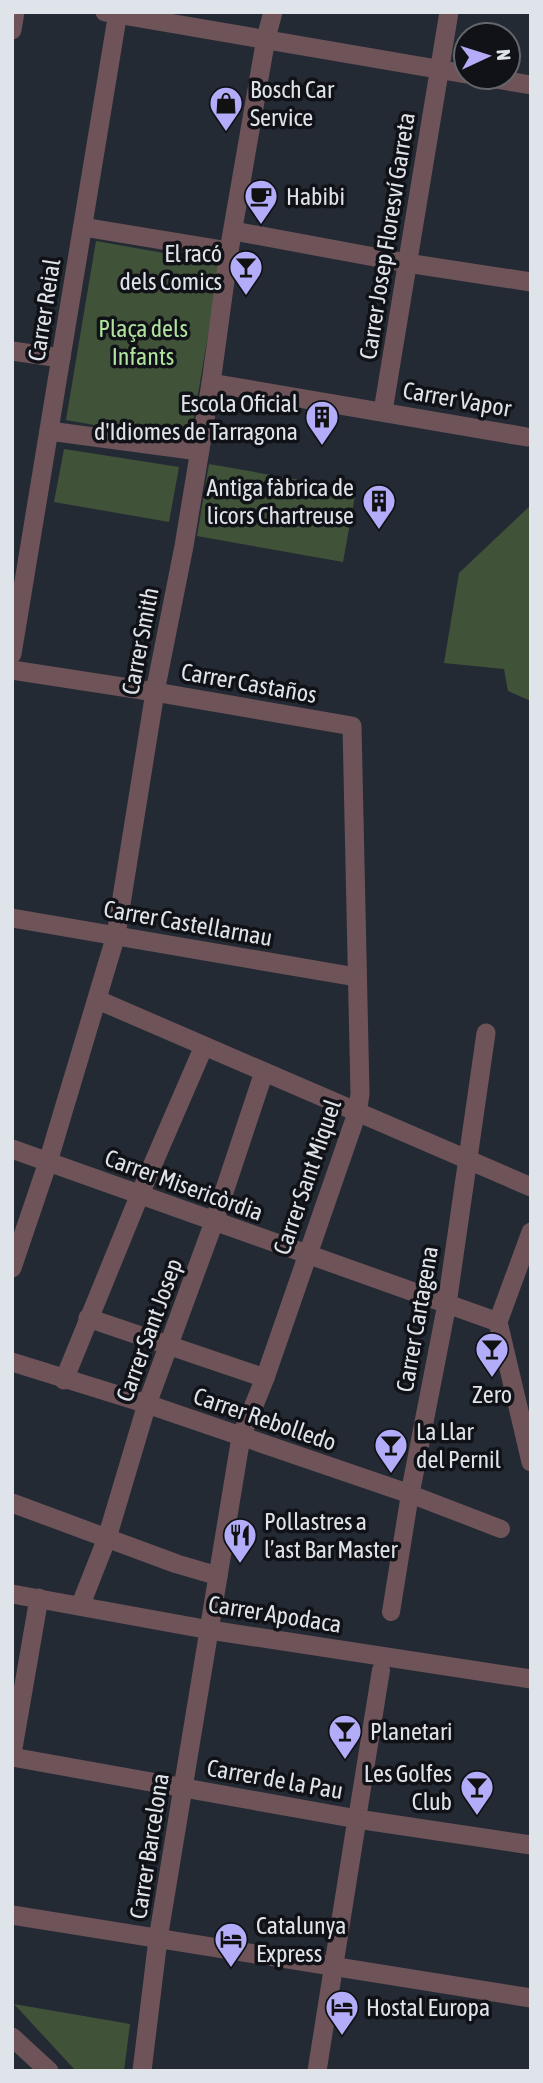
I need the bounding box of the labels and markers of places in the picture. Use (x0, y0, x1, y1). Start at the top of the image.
place label: Bosch Car Service (250, 76, 335, 131)
shop icon: Bosch Car Service (207, 84, 245, 133)
cafe icon: Habibi (242, 177, 280, 226)
place label: Habibi (286, 183, 345, 210)
place label: El racó dels Comics (119, 240, 222, 295)
bar icon: El racó dels Comics (227, 248, 265, 297)
place label: Escola Oficial d'Idiomes de Tarragona (94, 390, 299, 445)
building icon: Escola Oficial d'Idiomes de Tarragona (303, 398, 341, 447)
place label: Antiga fàbrica de licors Chartreuse (207, 474, 354, 529)
building icon: Antiga fàbrica de licors Chartreuse (360, 482, 398, 531)
bar icon: Zero (473, 1330, 511, 1379)
place label: Zero (472, 1381, 512, 1408)
place label: La Llar del Pernil (416, 1418, 502, 1473)
bar icon: La Llar del Pernil (372, 1426, 410, 1475)
place label: Pollastres a l’ast Bar Master (264, 1508, 398, 1563)
restaurant icon: Pollastres a l’ast Bar Master (221, 1516, 259, 1565)
bar icon: Planetari (326, 1712, 364, 1761)
place label: Planetari (370, 1718, 453, 1745)
place label: Les Golfes Club (364, 1760, 452, 1815)
bar icon: Les Golfes Club (458, 1768, 496, 1817)
place label: Catalunya Express (256, 1912, 346, 1967)
hotel icon: Catalunya Express (212, 1920, 250, 1969)
hotel icon: Hostal Europa (323, 1988, 361, 2037)
place label: Hostal Europa (366, 1994, 490, 2021)

